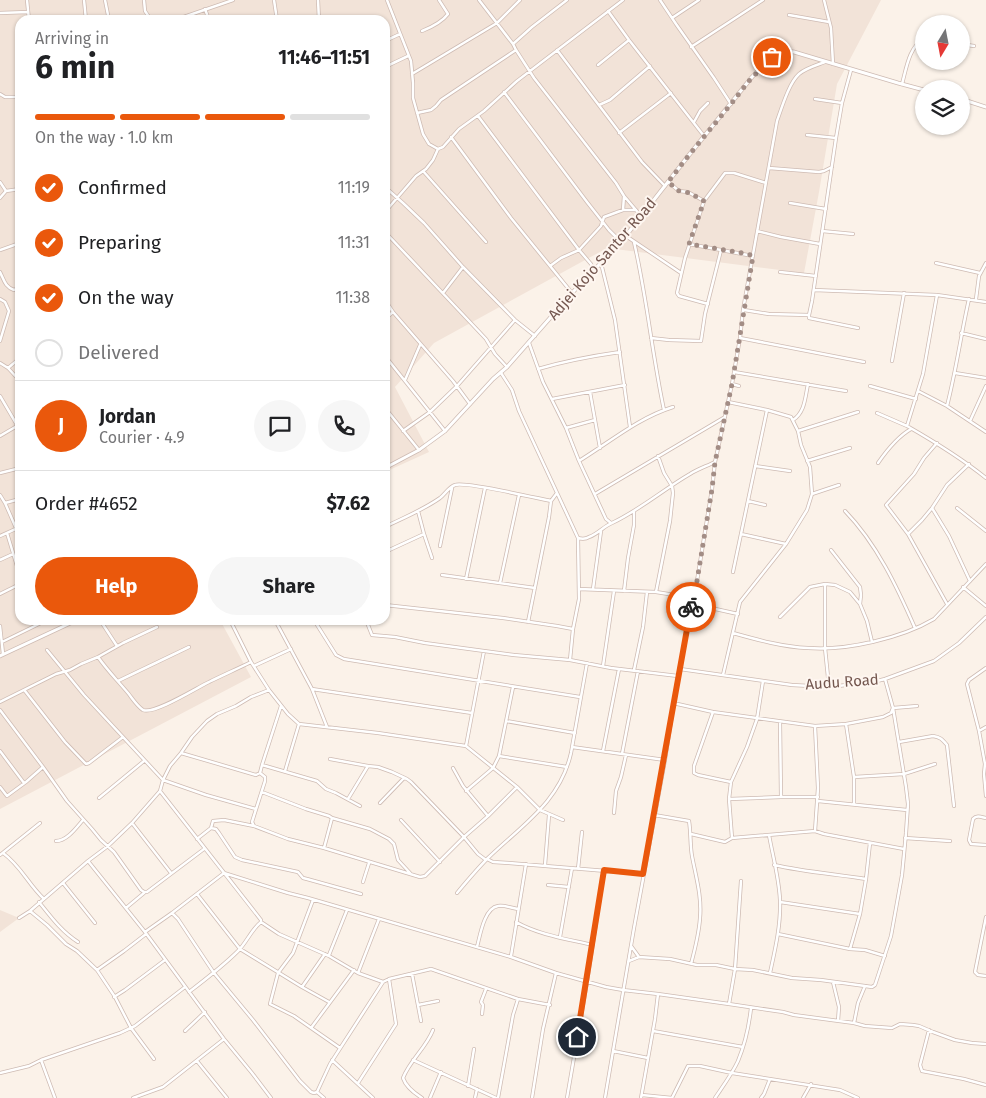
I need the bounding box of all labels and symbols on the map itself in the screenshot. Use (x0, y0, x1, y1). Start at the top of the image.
north arrow (915, 15, 970, 70)
pin (751, 36, 793, 78)
street label: Adjei Kojo Santor Road (544, 194, 660, 324)
courier (666, 582, 716, 632)
street label: Audu Road (805, 670, 879, 694)
pin (556, 1016, 598, 1058)

